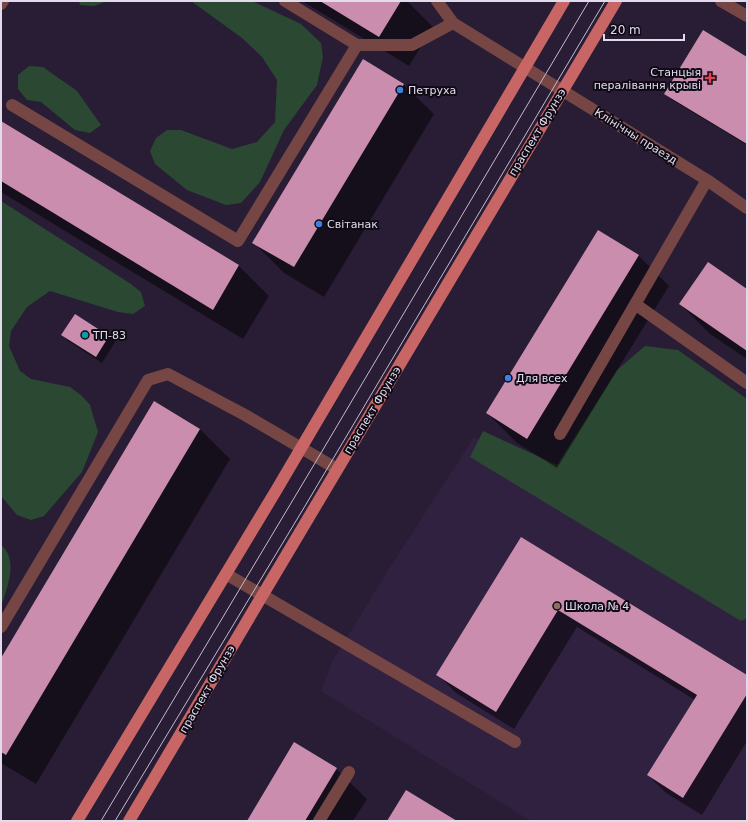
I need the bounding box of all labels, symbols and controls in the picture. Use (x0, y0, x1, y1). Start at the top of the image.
scale bar (604, 16, 684, 42)
text: 20 m (610, 23, 641, 37)
place label: Станцыя пералівання крыві (594, 66, 701, 92)
marker: Станцыя пералівання крыві (704, 72, 716, 84)
place label: Петруха (408, 84, 456, 97)
marker: Петруха (395, 85, 405, 95)
street label: праспект Фрунзэ (506, 86, 569, 178)
street label: Клінічны праезд (592, 106, 680, 167)
place label: Світанак (327, 218, 378, 231)
marker: Світанак (314, 219, 324, 229)
place label: ТП-83 (92, 329, 126, 342)
marker: ТП-83 (80, 330, 90, 340)
street label: праспект Фрунзэ (341, 364, 404, 456)
place label: Для всех (516, 372, 568, 385)
marker: Для всех (503, 373, 513, 383)
place label: Школа № 4 (565, 600, 629, 613)
marker: Школа № 4 (552, 601, 562, 611)
street label: праспект Фрунзэ (177, 643, 238, 736)

